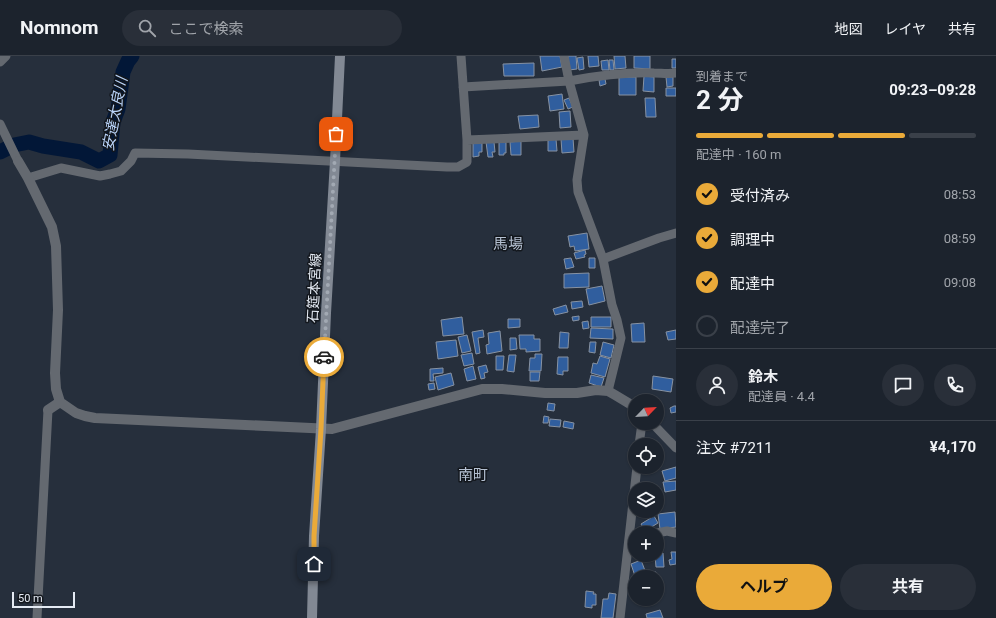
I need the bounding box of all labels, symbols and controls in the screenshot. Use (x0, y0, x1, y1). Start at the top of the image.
search box (122, 10, 402, 46)
text: Nomnom (20, 16, 98, 39)
icon: search (136, 17, 158, 39)
text: ここで検索 (168, 20, 243, 38)
text: 地図 (834, 21, 862, 37)
text: レイヤ (884, 21, 926, 37)
text: 共有 (948, 21, 976, 37)
text: 到着まで (696, 69, 748, 84)
water label: 安達太良川 (99, 74, 131, 153)
text: 09:23–09:28 (889, 81, 976, 99)
text: 2 分 (696, 85, 743, 115)
pin (319, 117, 353, 151)
icon: bag (325, 123, 347, 145)
text: 配達中 · 160 m (696, 147, 781, 162)
icon: check (696, 183, 718, 205)
text: 受付済み (730, 187, 790, 205)
text: 08:53 (944, 187, 976, 202)
icon: check (696, 227, 718, 249)
text: 調理中 (730, 231, 775, 249)
text: 08:59 (944, 231, 976, 246)
district label: 馬場 (493, 235, 523, 253)
street label: 石筵本宮線 (304, 253, 324, 323)
icon: check (696, 271, 718, 293)
text: 配達中 (730, 275, 775, 293)
text: 09:08 (944, 275, 976, 290)
text: 配達完了 (730, 319, 790, 337)
courier (304, 337, 344, 377)
icon: car (313, 346, 335, 368)
button: person (696, 364, 738, 406)
button: chat (882, 364, 924, 406)
button: phone (934, 364, 976, 406)
text: 鈴木 (748, 368, 778, 386)
text: 配達員 · 4.4 (748, 389, 815, 404)
north arrow (628, 394, 664, 430)
map controls (628, 394, 664, 606)
button: locate (628, 438, 664, 474)
text: ¥4,170 (930, 438, 976, 456)
text: 注文 #7211 (696, 439, 773, 457)
district label: 南町 (458, 466, 488, 484)
button: layers (628, 482, 664, 518)
button: + (628, 526, 664, 562)
pin (297, 547, 331, 581)
icon: home (303, 553, 325, 575)
button: ヘルプ (696, 564, 832, 610)
button: 共有 (840, 564, 976, 610)
button: − (628, 570, 664, 606)
scale bar (12, 590, 75, 609)
text: 50 m (18, 592, 43, 605)

